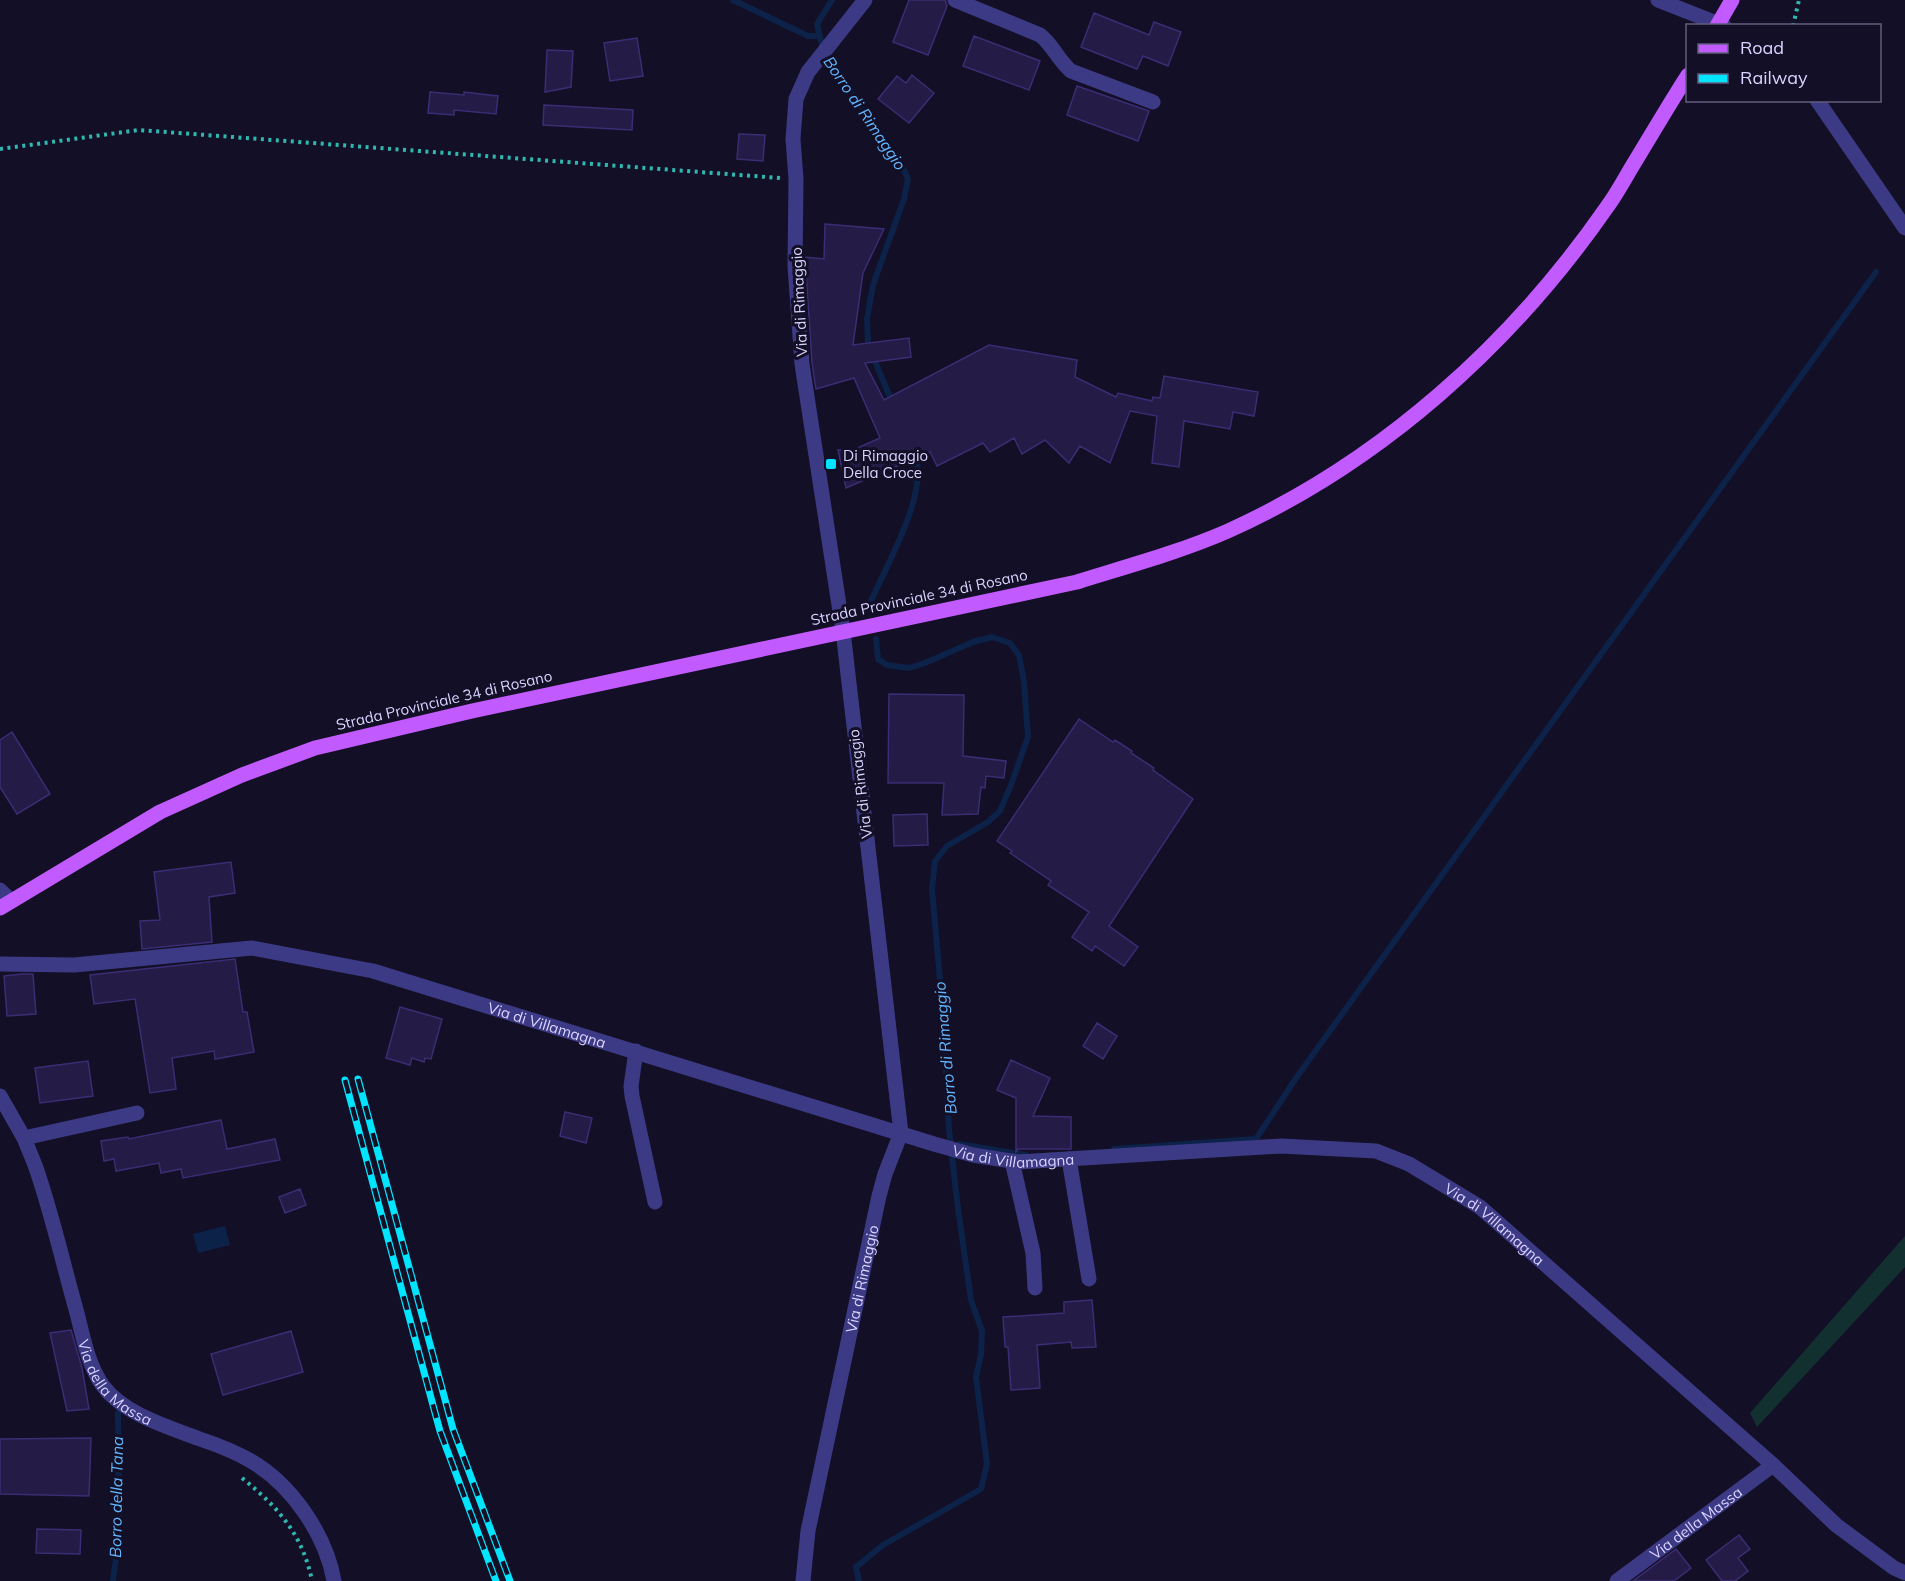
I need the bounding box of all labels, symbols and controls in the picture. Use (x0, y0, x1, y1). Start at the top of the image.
legend (1686, 24, 1881, 102)
text: Road (1740, 36, 1784, 59)
water label: Borro di Rimaggio (819, 52, 911, 174)
text: Railway (1740, 66, 1808, 89)
street label: Via di Rimaggio (787, 247, 811, 357)
place label: Di Rimaggio Della Croce (843, 446, 928, 482)
marker: Di Rimaggio Della Croce (824, 457, 838, 471)
street label: Strada Provinciale 34 di Rosano (809, 565, 1029, 629)
street label: Strada Provinciale 34 di Rosano (334, 666, 554, 734)
street label: Via di Rimaggio (844, 728, 876, 840)
water label: Borro di Rimaggio (929, 981, 961, 1115)
street label: Via di Villamagna (485, 997, 608, 1052)
street label: Via di Villamagna (950, 1140, 1075, 1172)
street label: Via di Villamagna (1441, 1178, 1549, 1269)
street label: Via di Rimaggio (841, 1223, 882, 1335)
street label: Via della Massa (74, 1337, 155, 1429)
water label: Borro della Tana (105, 1436, 127, 1558)
street label: Via della Massa (1646, 1482, 1745, 1563)

